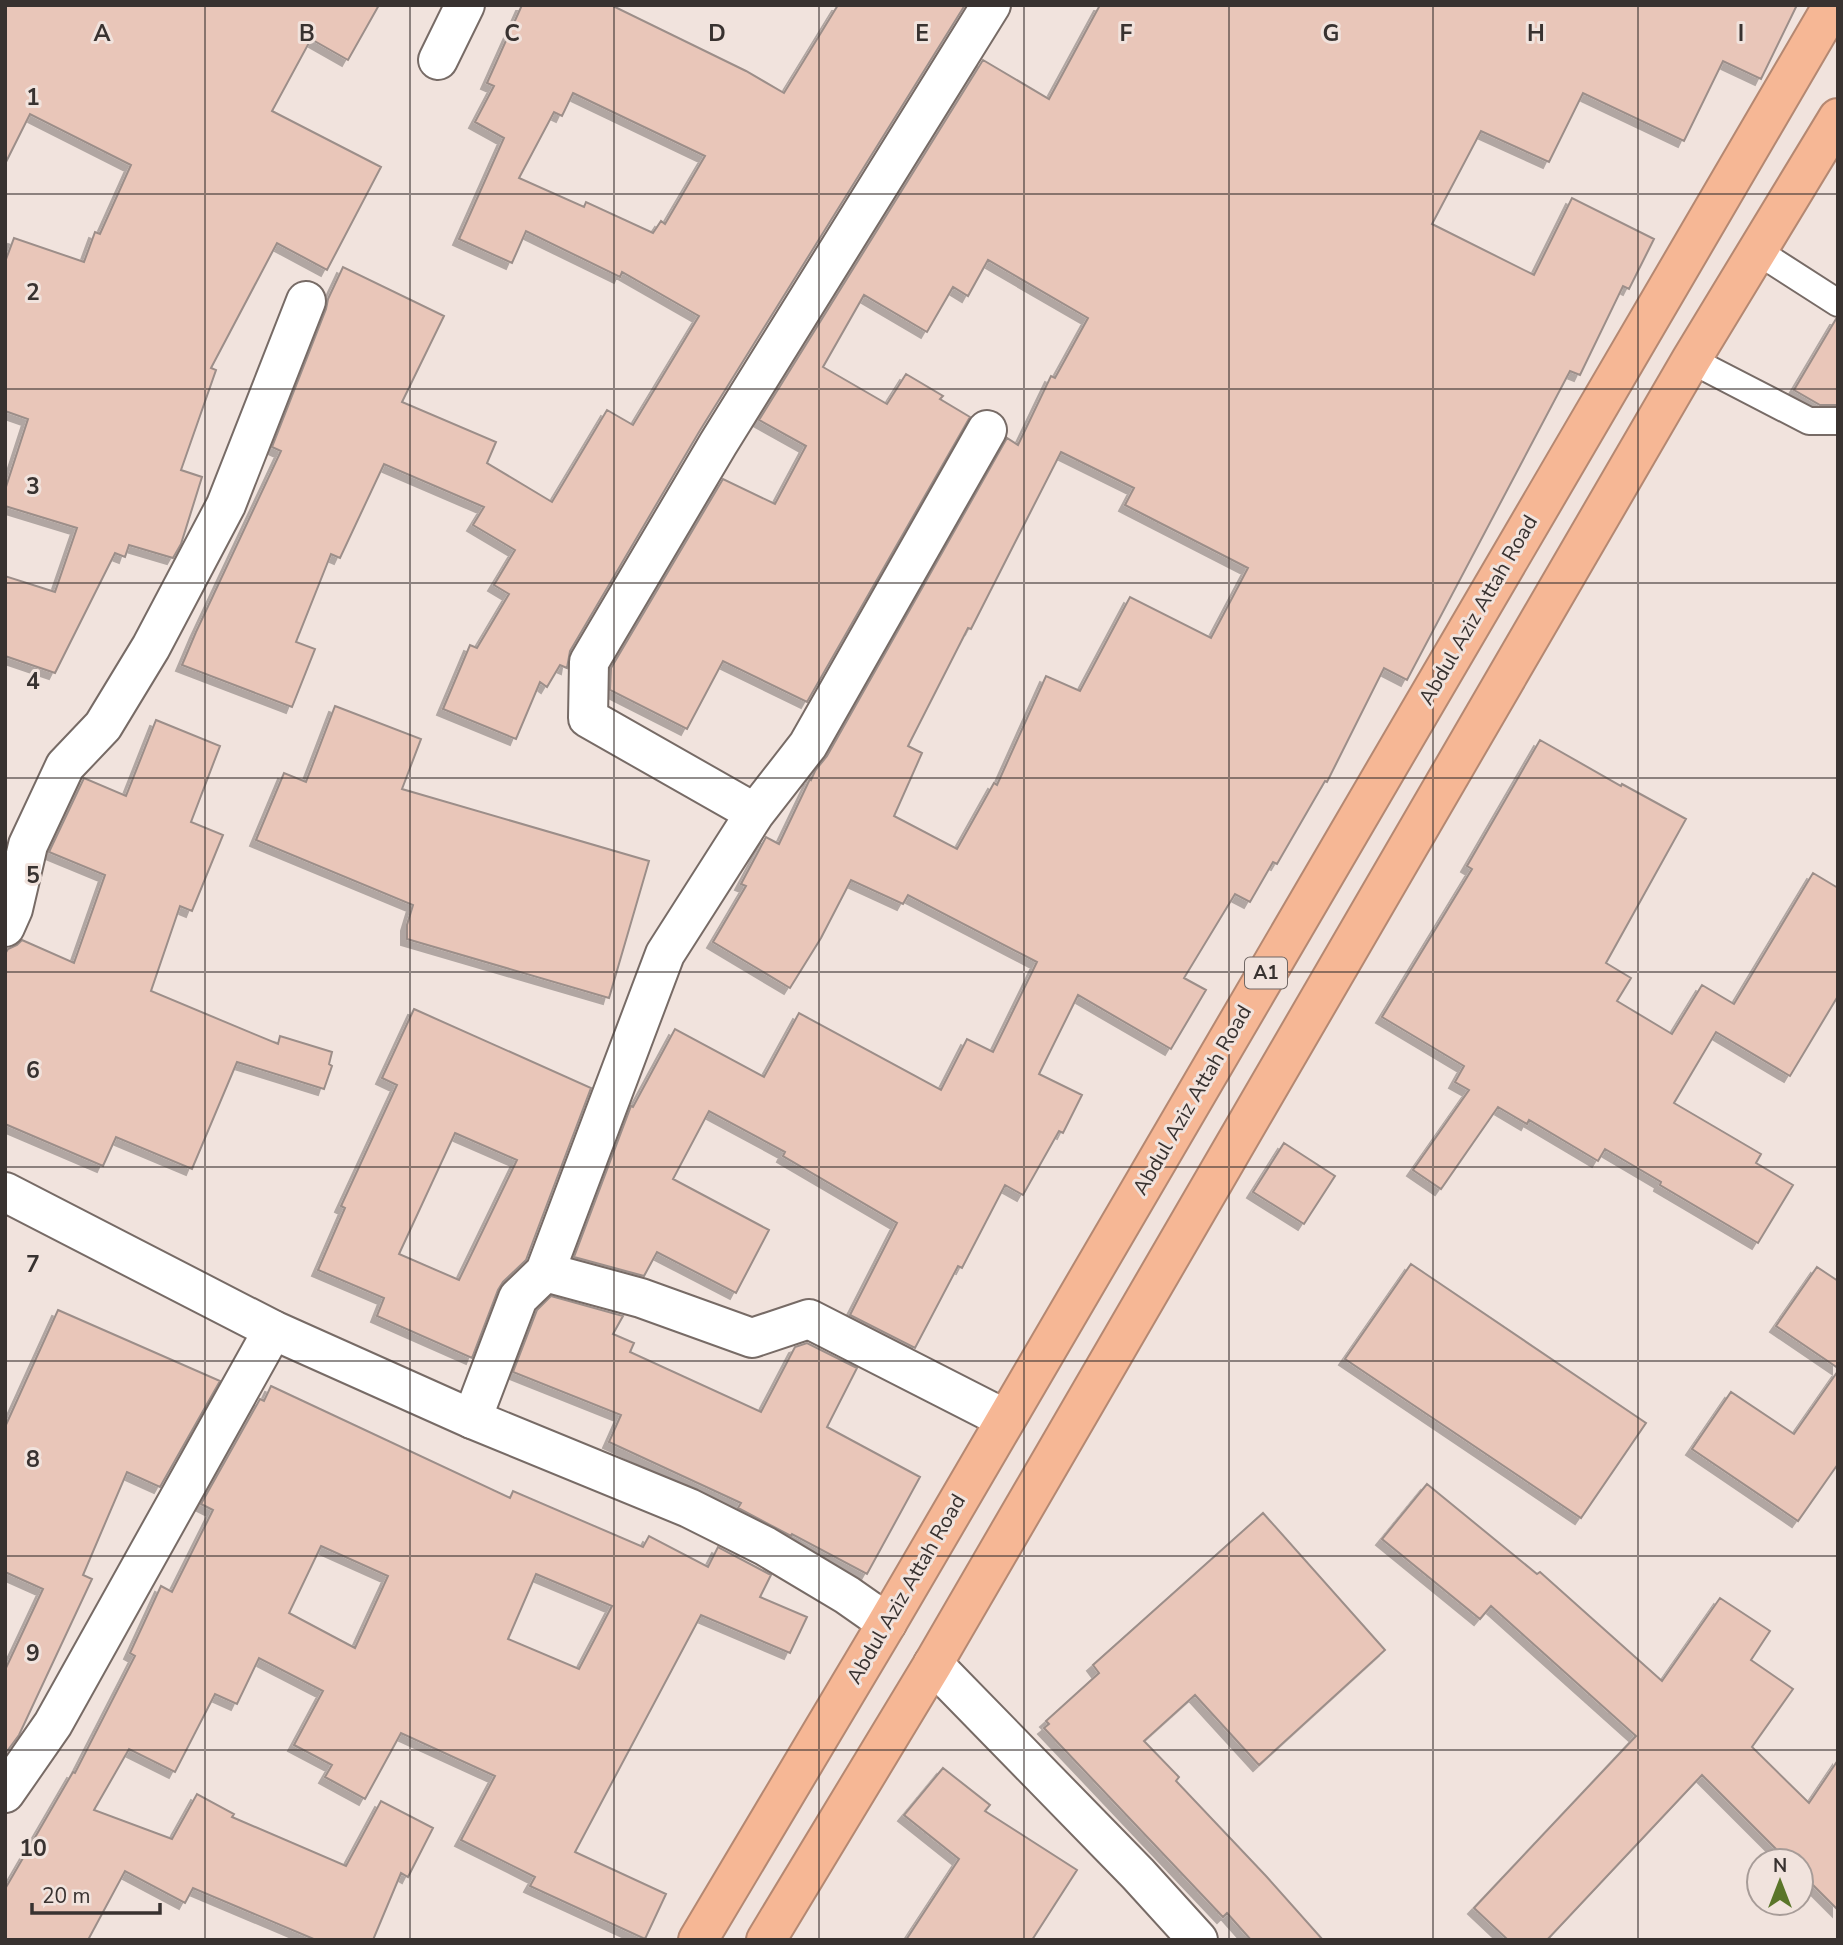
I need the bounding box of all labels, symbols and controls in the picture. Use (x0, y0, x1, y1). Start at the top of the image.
text: A (93, 18, 111, 49)
text: B (299, 18, 315, 49)
text: C (504, 18, 520, 49)
text: D (708, 18, 726, 49)
text: E (915, 18, 929, 49)
text: F (1120, 18, 1133, 49)
text: G (1323, 18, 1339, 49)
text: H (1527, 18, 1545, 49)
text: I (1738, 18, 1744, 49)
text: 1 (26, 82, 40, 113)
text: 2 (26, 277, 40, 308)
text: 3 (26, 471, 40, 502)
street label: Abdul Aziz Attah Road (1412, 510, 1544, 710)
text: 4 (26, 666, 40, 697)
text: 5 (26, 860, 40, 891)
road number: A1 (1245, 958, 1287, 988)
street label: Abdul Aziz Attah Road (1126, 1000, 1258, 1200)
text: 6 (26, 1055, 40, 1086)
text: 7 (26, 1249, 40, 1280)
text: 8 (26, 1444, 40, 1475)
street label: Abdul Aziz Attah Road (840, 1489, 972, 1689)
text: 9 (26, 1638, 40, 1669)
text: 10 (19, 1833, 47, 1864)
north arrow (1745, 1847, 1815, 1917)
text: N (1773, 1853, 1787, 1879)
scale bar (32, 1871, 159, 1915)
text: 20 m (42, 1882, 91, 1910)

